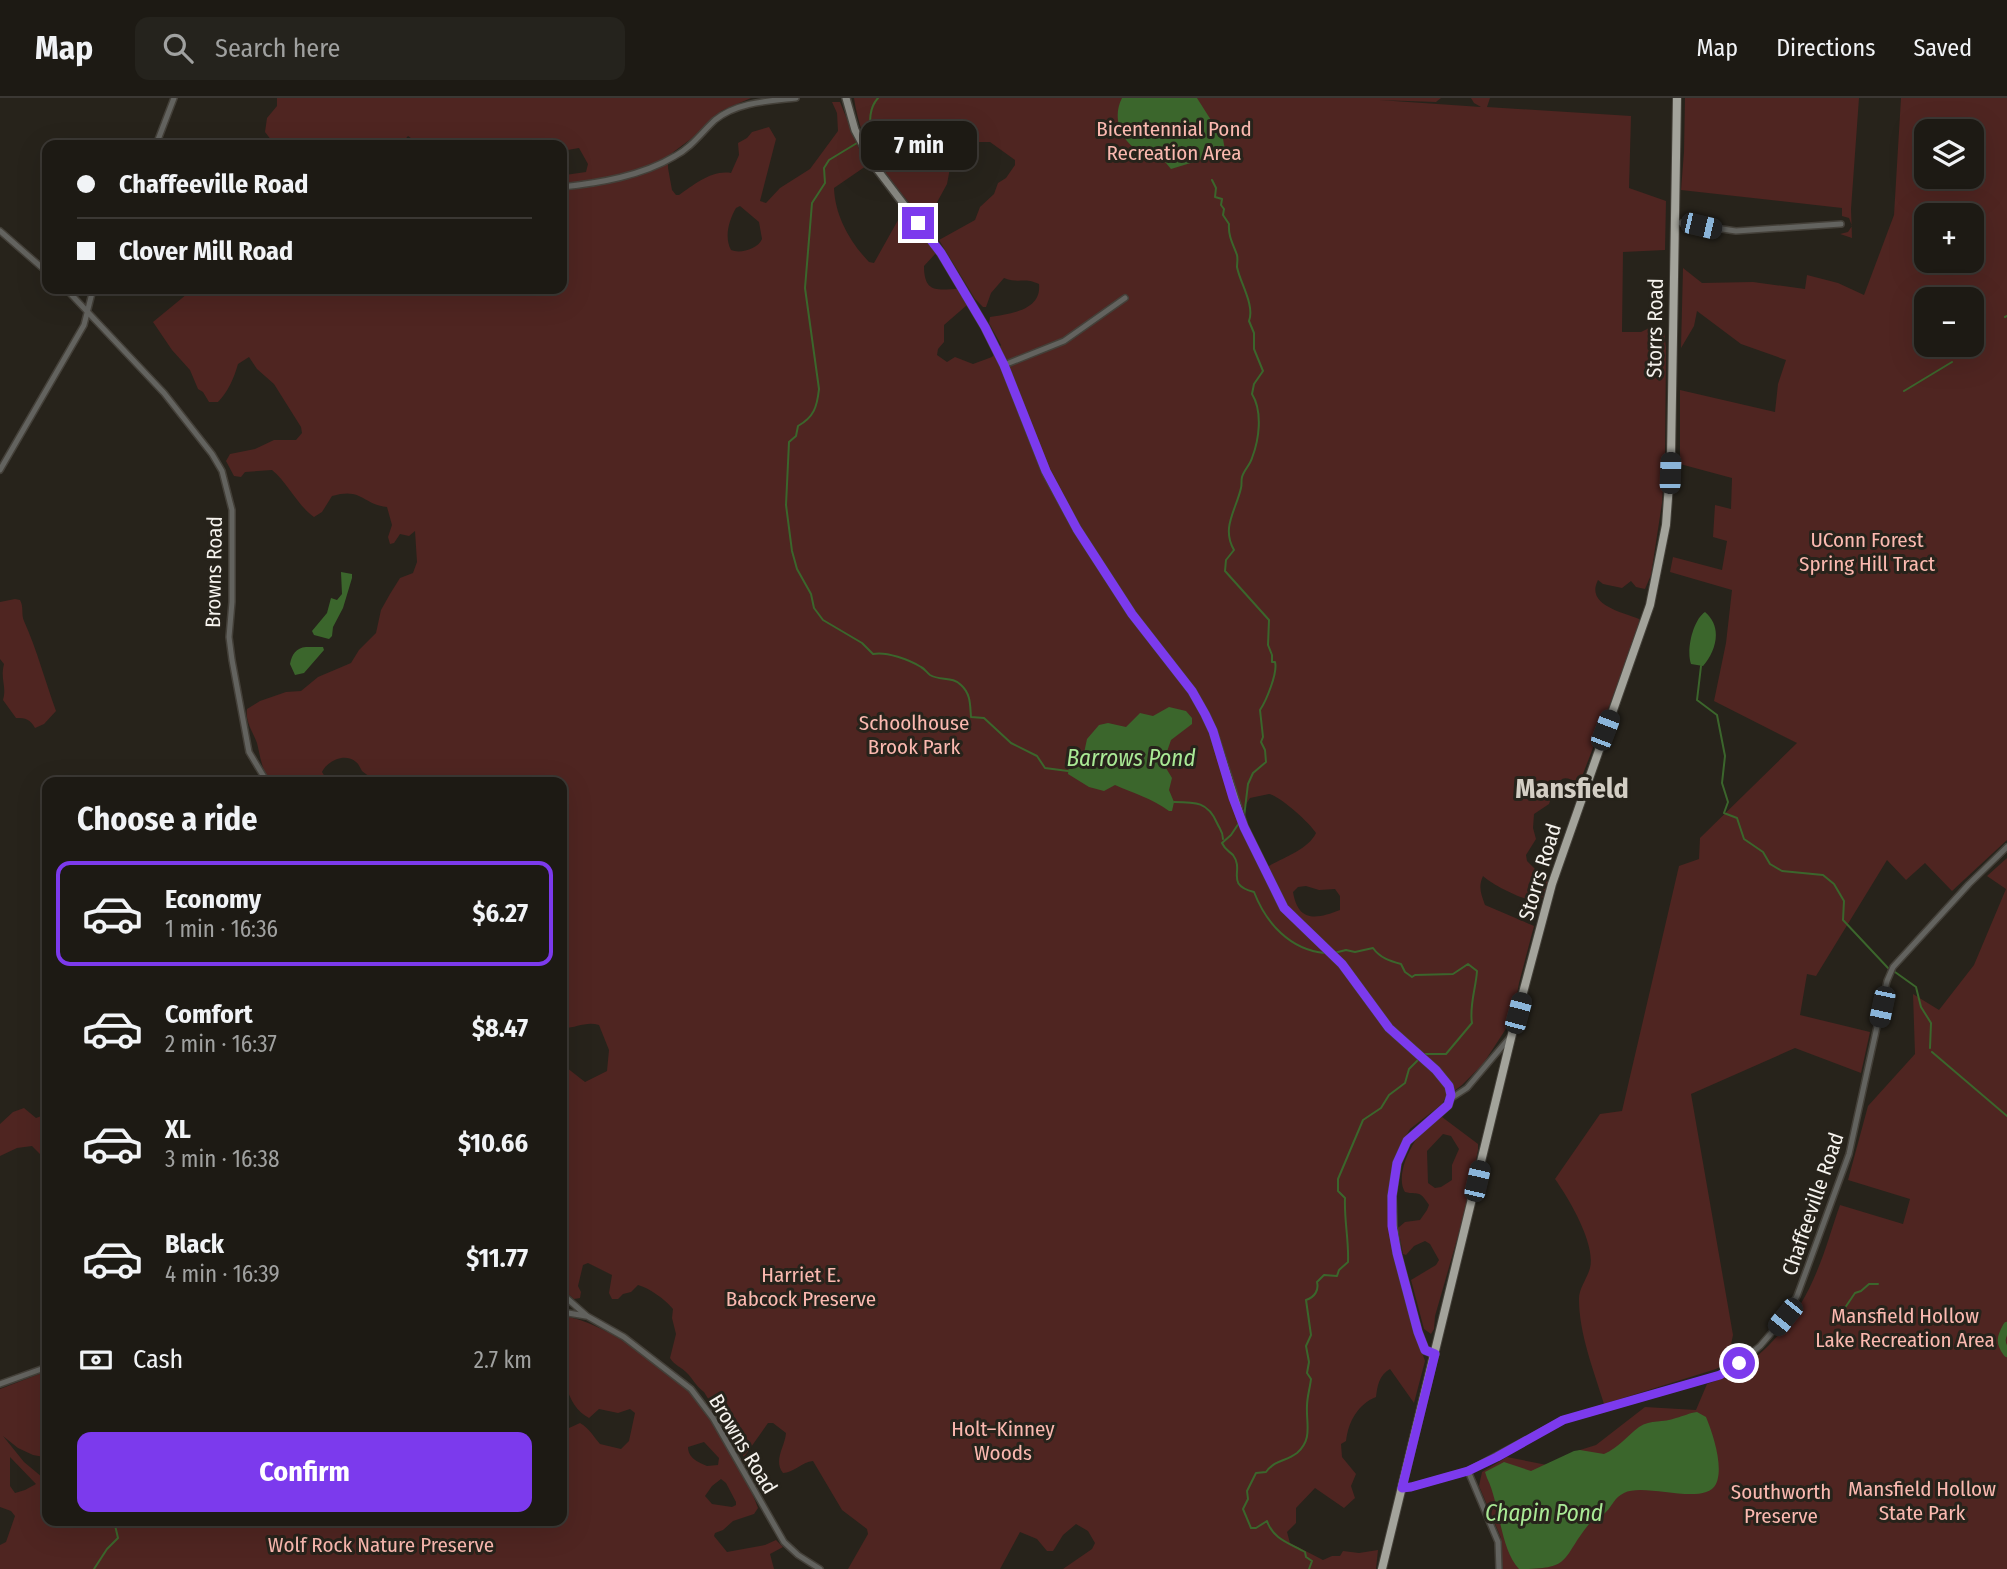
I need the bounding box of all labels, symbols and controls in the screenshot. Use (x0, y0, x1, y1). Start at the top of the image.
search box (135, 17, 625, 80)
text: Map (35, 28, 93, 68)
icon: search (159, 29, 197, 67)
text: Search here (215, 33, 340, 64)
text: Map (1697, 34, 1738, 62)
text: Directions (1776, 34, 1875, 62)
text: Saved (1913, 34, 1972, 62)
park label: Bicentennial Pond Recreation Area (1096, 116, 1252, 166)
map controls (1914, 119, 1984, 357)
button: layers (1914, 119, 1984, 189)
callout: 7 min (860, 122, 976, 170)
text: 7 min (894, 131, 944, 159)
text: Chaffeeville Road (119, 169, 309, 200)
button: + (1914, 203, 1984, 273)
route end (902, 207, 934, 239)
car (1679, 211, 1724, 241)
text: Clover Mill Road (119, 236, 293, 267)
street label: Storrs Road (1641, 278, 1669, 378)
button: − (1914, 287, 1984, 357)
car (1659, 452, 1682, 494)
street label: Browns Road (200, 516, 228, 628)
park label: UConn Forest Spring Hill Tract (1799, 527, 1935, 577)
car (1588, 707, 1623, 753)
park label: Schoolhouse Brook Park (859, 710, 969, 760)
water label: Barrows Pond (1066, 744, 1196, 772)
district label: Mansfield (1515, 772, 1629, 805)
text: Choose a ride (77, 800, 258, 838)
street label: Storrs Road (1513, 820, 1567, 924)
icon: car (81, 882, 144, 945)
text: Economy (165, 884, 261, 915)
text: $6.27 (473, 898, 528, 929)
text: 1 min · 16:36 (165, 915, 278, 943)
car (1868, 984, 1897, 1030)
car (1503, 990, 1534, 1036)
icon: car (81, 997, 144, 1060)
text: Comfort (165, 999, 253, 1030)
text: $8.47 (472, 1013, 528, 1044)
text: 2 min · 16:37 (165, 1030, 277, 1058)
icon: car (81, 1112, 144, 1175)
text: XL (165, 1114, 191, 1145)
text: $10.66 (458, 1128, 528, 1159)
street label: Chaffeeville Road (1776, 1129, 1850, 1279)
text: 3 min · 16:38 (165, 1145, 279, 1173)
car (1463, 1158, 1492, 1204)
icon: car (81, 1227, 144, 1290)
text: Black (165, 1229, 224, 1260)
text: $11.77 (466, 1243, 528, 1274)
text: 4 min · 16:39 (165, 1260, 280, 1288)
park label: Harriet E. Babcock Preserve (726, 1262, 876, 1312)
car (1764, 1294, 1807, 1340)
park label: Mansfield Hollow Lake Recreation Area (1815, 1303, 1995, 1353)
icon: cash (77, 1341, 115, 1379)
text: Cash (133, 1344, 183, 1375)
text: 2.7 km (474, 1346, 532, 1374)
route start (1723, 1347, 1755, 1379)
street label: Browns Road (703, 1390, 783, 1498)
park label: Holt–Kinney Woods (951, 1416, 1055, 1466)
button: Confirm (77, 1432, 532, 1512)
park label: Mansfield Hollow State Park (1848, 1476, 1996, 1526)
park label: Southworth Preserve (1731, 1479, 1831, 1529)
water label: Chapin Pond (1485, 1499, 1603, 1527)
park label: Wolf Rock Nature Preserve (268, 1532, 494, 1558)

